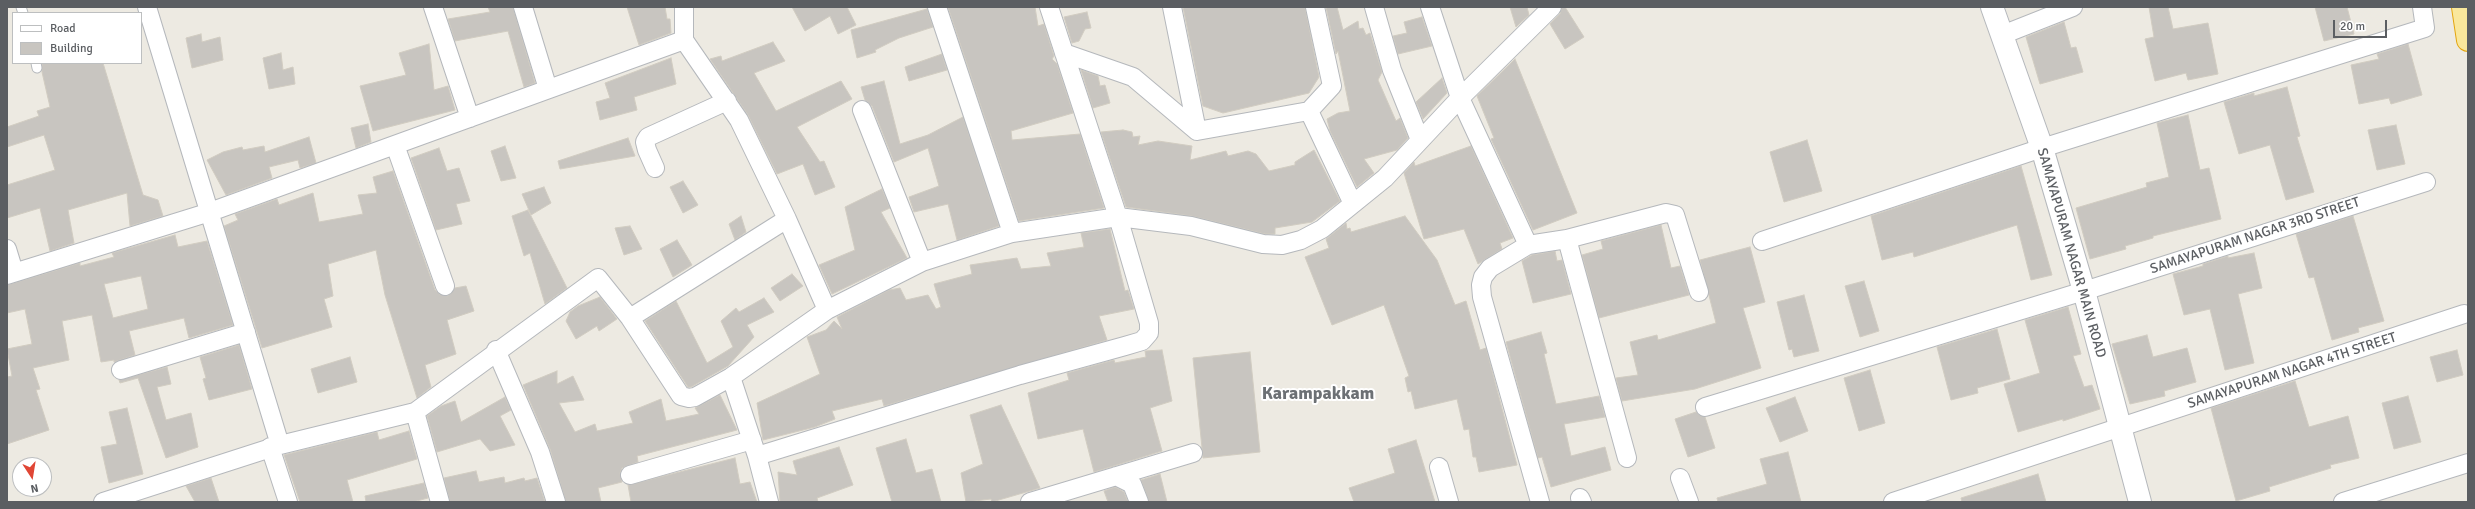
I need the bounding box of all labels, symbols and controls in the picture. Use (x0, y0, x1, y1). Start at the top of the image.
legend (12, 12, 142, 64)
scale bar (2335, 12, 2389, 38)
text: 20 m (2340, 19, 2365, 34)
text: Road (50, 21, 76, 36)
text: Building (50, 41, 93, 56)
street label: SAMAYAPURAM NAGAR MAIN ROAD (2033, 146, 2109, 360)
street label: SAMAYAPURAM NAGAR 3RD STREET (2148, 194, 2362, 278)
street label: SAMAYAPURAM NAGAR 4TH STREET (2186, 329, 2398, 413)
district label: Karampakkam (1262, 383, 1374, 405)
north arrow (12, 457, 52, 497)
text: N (29, 481, 39, 495)

